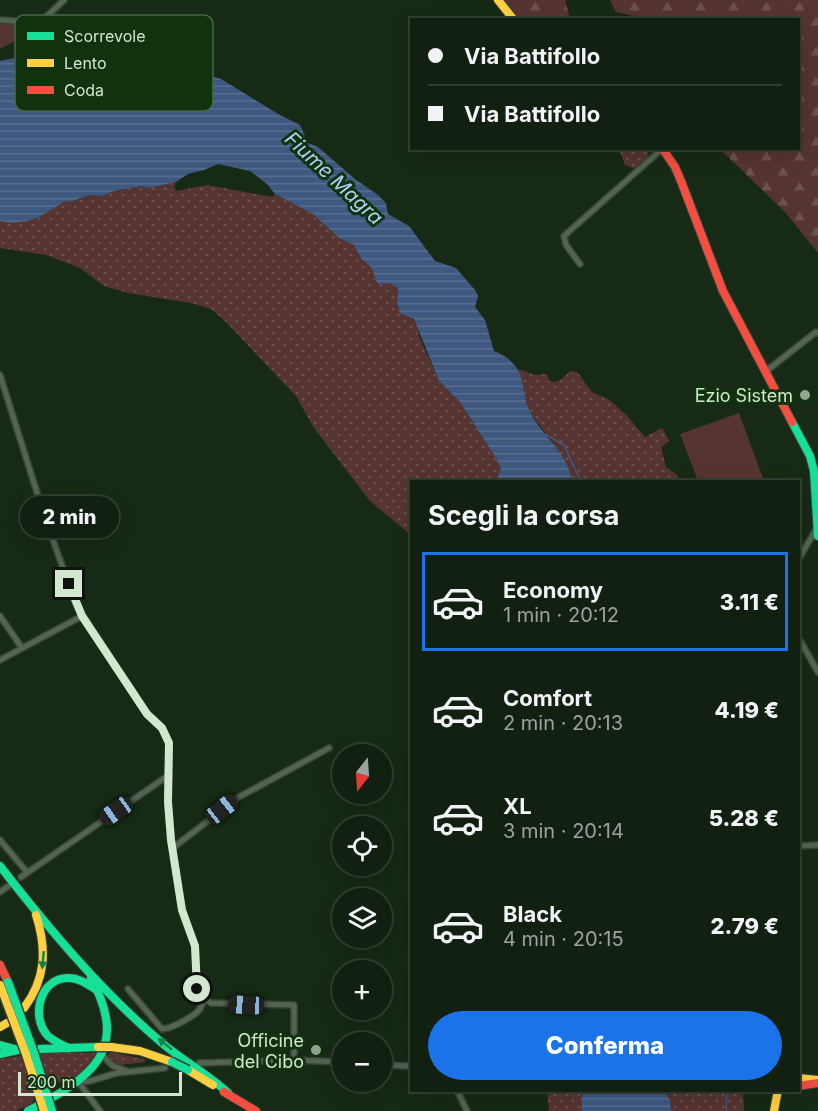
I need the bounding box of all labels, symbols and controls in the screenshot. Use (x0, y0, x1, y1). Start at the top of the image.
legend (15, 15, 213, 111)
text: Scorrevole (64, 26, 146, 46)
text: Via Battifollo (464, 43, 600, 69)
text: Lento (64, 53, 107, 73)
text: Coda (64, 80, 104, 100)
text: Via Battifollo (464, 101, 600, 127)
water label: Fiume Magra (280, 127, 388, 229)
place label: Ezio Sistem (695, 385, 793, 406)
marker: Ezio Sistem (798, 388, 812, 402)
callout: 2 min (20, 497, 118, 539)
text: Scegli la corsa (428, 499, 619, 532)
text: 2 min (42, 505, 97, 529)
route end (55, 570, 82, 597)
icon: car (431, 575, 485, 629)
text: Economy (503, 577, 603, 603)
text: 3.11 € (720, 589, 779, 615)
text: 1 min · 20:12 (503, 603, 619, 627)
icon: car (431, 683, 485, 737)
text: Comfort (503, 685, 592, 711)
text: 4.19 € (715, 697, 779, 723)
text: 2 min · 20:13 (503, 711, 623, 735)
north arrow (332, 744, 392, 804)
map controls (332, 744, 392, 1092)
car (202, 791, 242, 827)
icon: car (431, 791, 485, 845)
car (96, 793, 136, 829)
text: XL (503, 793, 532, 819)
text: 5.28 € (709, 805, 779, 831)
button: locate (332, 816, 392, 876)
text: 3 min · 20:14 (503, 819, 624, 843)
button: layers (332, 888, 392, 948)
icon: car (431, 899, 485, 953)
text: Black (503, 901, 562, 927)
text: 2.79 € (711, 913, 779, 939)
text: 4 min · 20:15 (503, 927, 624, 951)
one-way arrow (38, 950, 48, 969)
button: + (332, 960, 392, 1020)
route start (183, 975, 210, 1002)
car (228, 995, 264, 1015)
button: Conferma (428, 1011, 782, 1080)
place label: Officine del Cibo (234, 1030, 304, 1072)
button: − (332, 1032, 392, 1092)
one-way arrow (157, 1038, 173, 1051)
marker: Officine del Cibo (309, 1043, 323, 1057)
scale bar (18, 1069, 182, 1096)
text: 200 m (27, 1072, 75, 1092)

